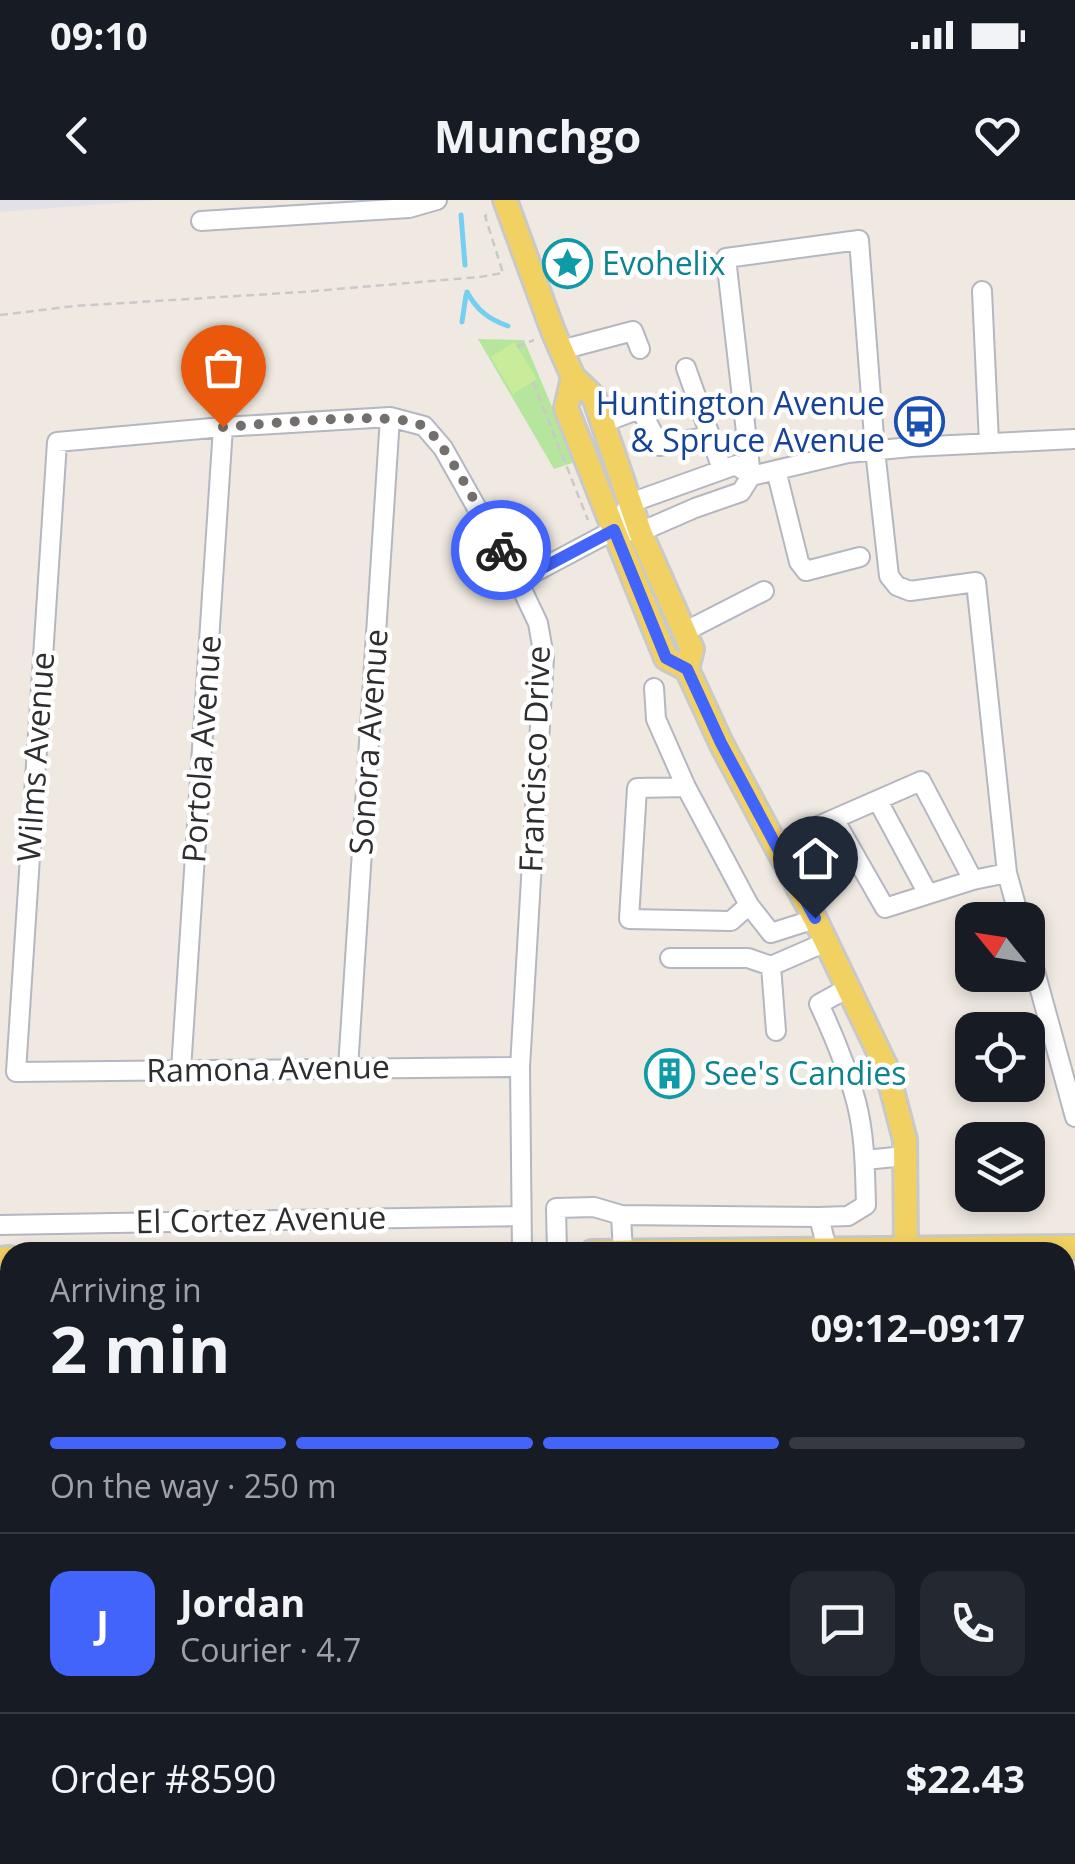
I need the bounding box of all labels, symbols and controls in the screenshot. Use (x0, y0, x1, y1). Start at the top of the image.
text: 09:10 (50, 9, 148, 61)
text: Munchgo (434, 105, 641, 166)
icon: back (50, 108, 105, 163)
icon: heart (970, 108, 1025, 163)
place icon: Evohelix (541, 238, 593, 290)
place label: Evohelix (602, 241, 726, 284)
pin (181, 325, 266, 428)
icon: bag (196, 340, 251, 395)
place label: Huntington Avenue & Spruce Avenue (596, 381, 885, 461)
bus stop icon: Huntington Avenue & Spruce Avenue (894, 396, 946, 448)
courier (451, 500, 551, 600)
icon: bike (474, 523, 529, 578)
street label: Sonora Avenue (338, 628, 397, 856)
street label: Portola Avenue (171, 634, 230, 864)
street label: Francisco Drive (508, 645, 559, 873)
street label: Wilms Avenue (6, 651, 63, 863)
pin (773, 816, 858, 919)
icon: home (788, 831, 843, 886)
north arrow (955, 902, 1045, 992)
map controls (955, 902, 1045, 1212)
button: locate (955, 1012, 1045, 1102)
street label: Ramona Avenue (146, 1044, 390, 1091)
building icon: See's Candies (643, 1048, 695, 1100)
place label: See's Candies (704, 1051, 907, 1094)
button: layers (955, 1122, 1045, 1212)
street label: El Cortez Avenue (135, 1195, 387, 1242)
text: Arriving in (50, 1268, 202, 1311)
text: 09:12–09:17 (811, 1301, 1025, 1353)
text: 2 min (50, 1304, 230, 1392)
text: On the way · 250 m (50, 1464, 337, 1507)
button: chat (790, 1571, 895, 1676)
button: phone (920, 1571, 1025, 1676)
text: Jordan (180, 1576, 305, 1628)
text: J (96, 1597, 109, 1649)
text: Courier · 4.7 (180, 1628, 361, 1671)
text: Order #8590 (50, 1752, 277, 1804)
text: $22.43 (906, 1752, 1025, 1804)

